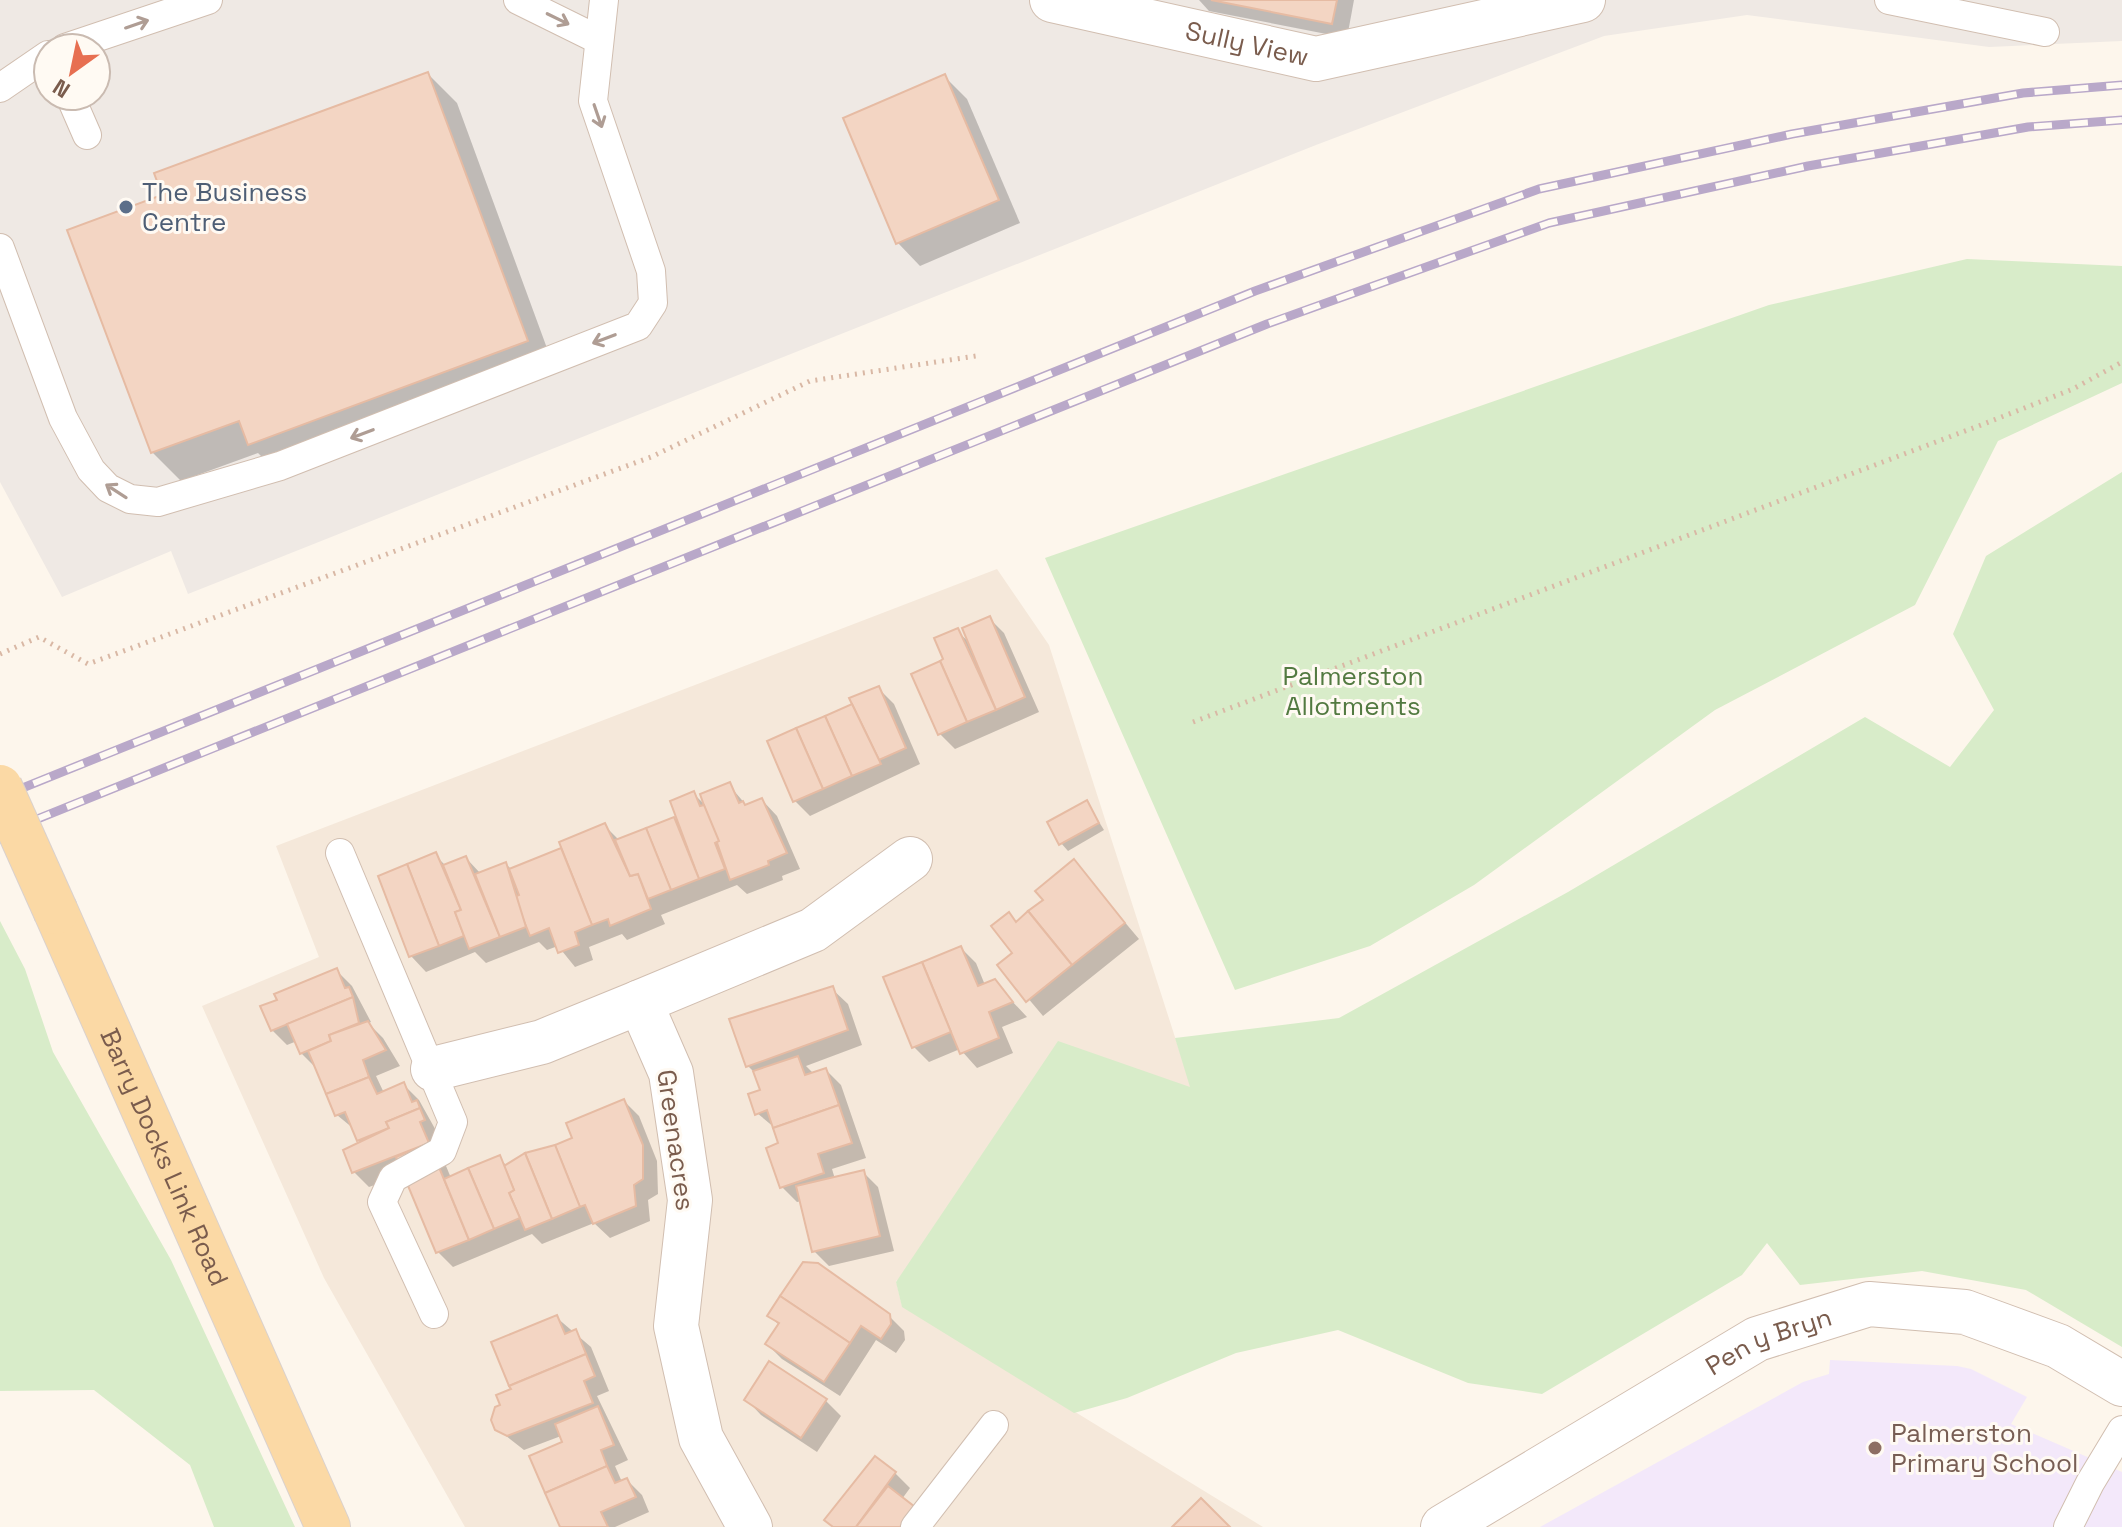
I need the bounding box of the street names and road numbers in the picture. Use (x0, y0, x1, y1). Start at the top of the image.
street label: Sully View (1182, 13, 1312, 74)
street label: Barry Docks Link Road (93, 1023, 236, 1291)
street label: Greenacres (649, 1067, 703, 1213)
street label: Pen y Bryn (1699, 1300, 1836, 1383)

